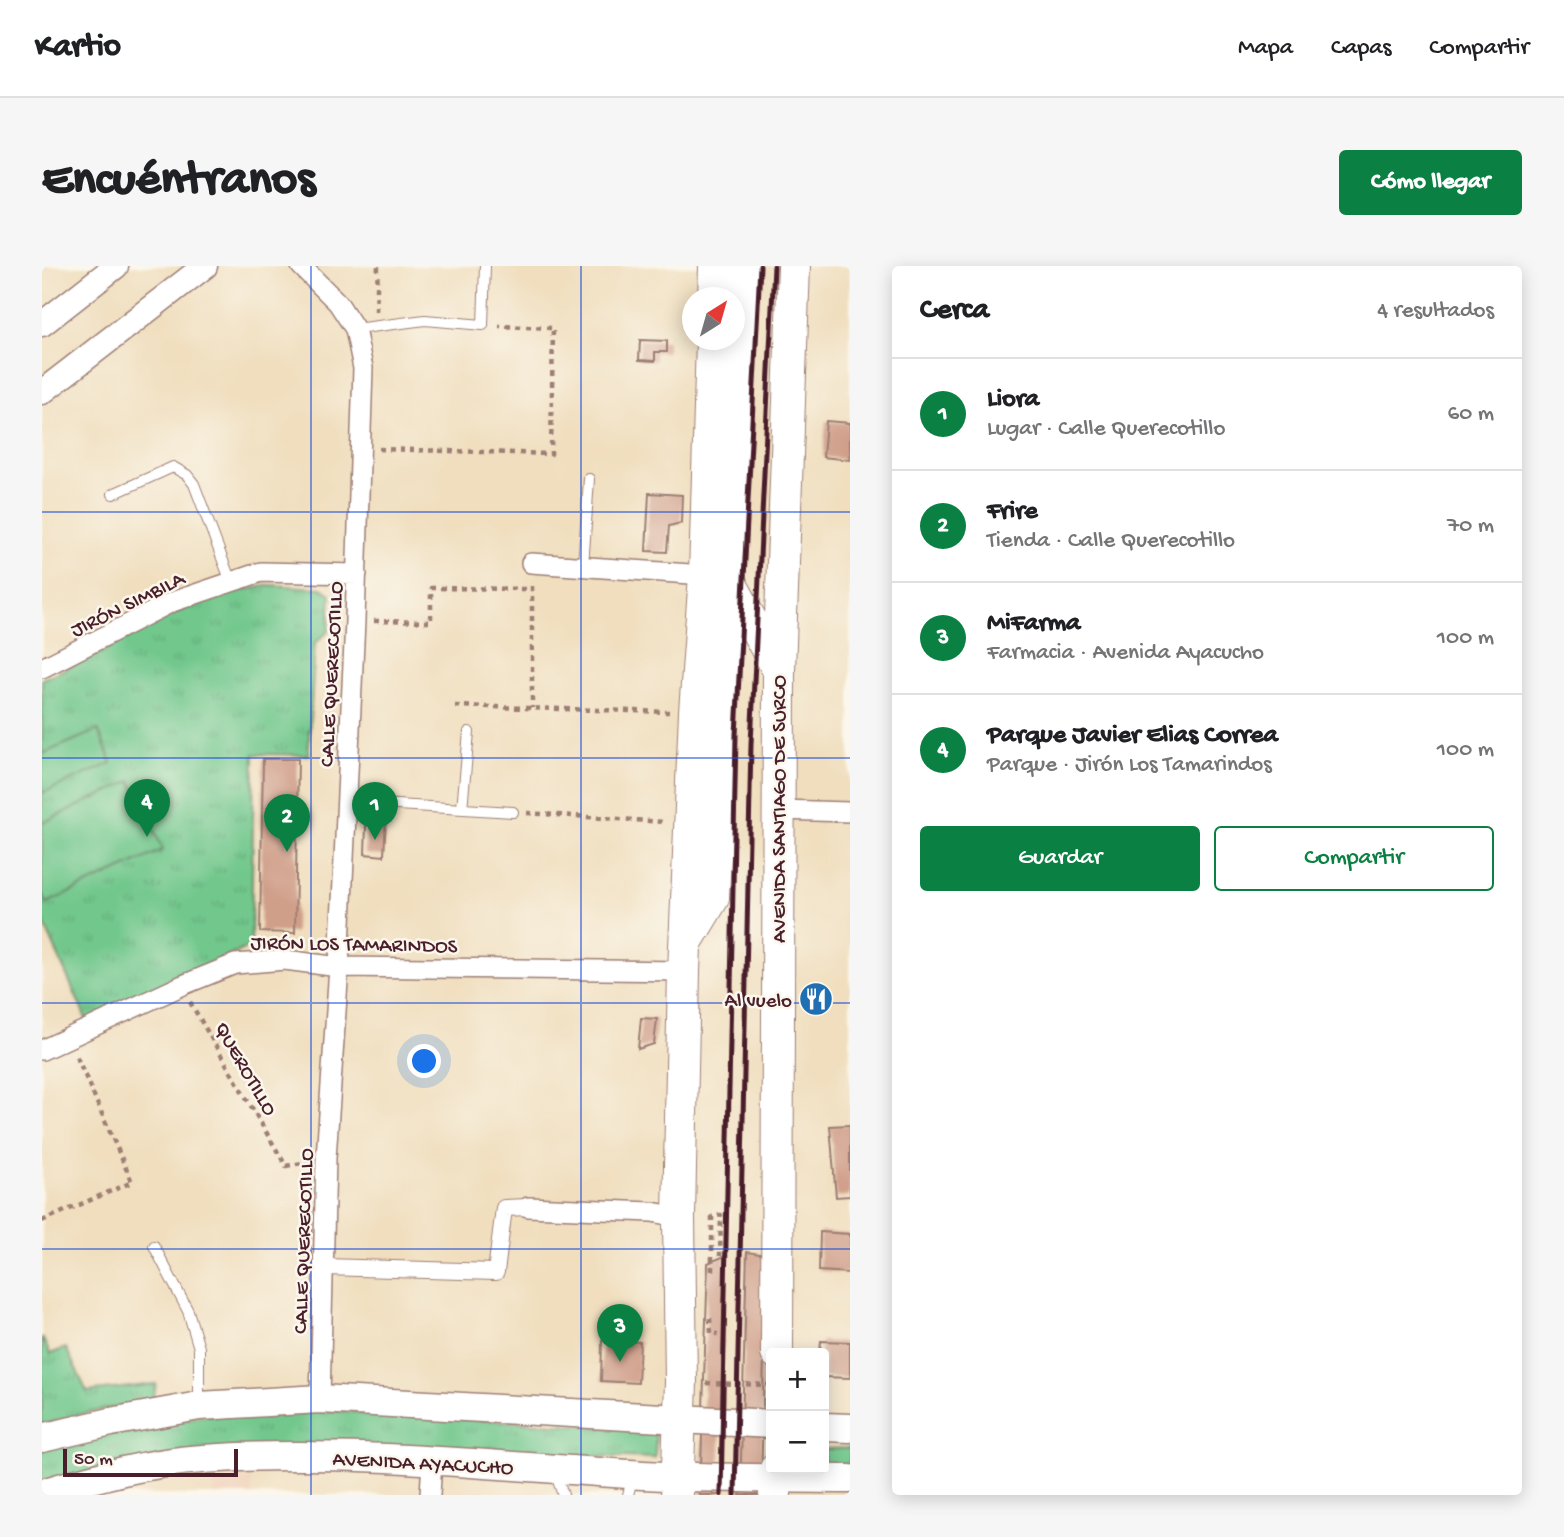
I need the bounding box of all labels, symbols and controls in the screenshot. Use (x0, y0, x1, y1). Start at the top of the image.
text: Kartio (35, 29, 121, 67)
text: Mapa (1238, 34, 1293, 63)
text: Capas (1331, 34, 1391, 63)
text: Compartir (1429, 34, 1529, 63)
button: Cómo llegar (1339, 150, 1522, 215)
text: Encuéntranos (42, 153, 315, 211)
north arrow (682, 287, 745, 350)
text: Cerca (920, 294, 989, 329)
text: 4 resultados (1377, 298, 1494, 325)
text: Liora (987, 385, 1039, 416)
text: 1 (938, 401, 948, 428)
text: 60 m (1448, 401, 1494, 428)
text: Lugar · Calle Querecotillo (987, 416, 1225, 443)
text: Frire (987, 497, 1038, 528)
text: 2 (937, 513, 949, 540)
text: 70 m (1447, 513, 1494, 540)
text: Tienda · Calle Querecotillo (987, 528, 1235, 555)
street label: JIRÓN SIMBILA (67, 567, 191, 644)
street label: CALLE QUERECOTILLO (316, 580, 351, 768)
text: MiFarma (987, 609, 1081, 640)
text: 3 (937, 625, 949, 652)
text: 100 m (1437, 625, 1494, 652)
text: Farmacia · Avenida Ayacucho (987, 640, 1264, 667)
street label: AVENIDA SANTIAGO DE SURCO (769, 675, 794, 943)
text: Parque Javier Elias Correa (987, 721, 1278, 752)
text: 4 (938, 737, 948, 764)
text: 100 m (1437, 737, 1494, 764)
text: Parque · Jirón Los Tamarindos (987, 752, 1272, 779)
pin: 4 (124, 779, 170, 837)
pin: 1 (352, 782, 398, 840)
pin: 2 (264, 794, 310, 852)
button: Guardar (920, 826, 1200, 891)
button: Compartir (1214, 826, 1494, 891)
street label: JIRÓN LOS TAMARINDOS (250, 932, 458, 961)
restaurant icon: Al vuelo (797, 980, 835, 1018)
place label: Al vuelo (725, 990, 792, 1015)
street label: QUEROTILLO (207, 1018, 281, 1121)
your location (407, 1044, 441, 1078)
street label: CALLE QUERECOTILLO (290, 1147, 321, 1334)
pin: 3 (597, 1304, 643, 1362)
map controls (766, 1348, 829, 1474)
button: + (766, 1348, 829, 1411)
button: − (766, 1411, 829, 1474)
scale bar (63, 1446, 238, 1478)
street label: AVENIDA AYACUCHO (332, 1448, 514, 1483)
text: 50 m (74, 1449, 113, 1472)

